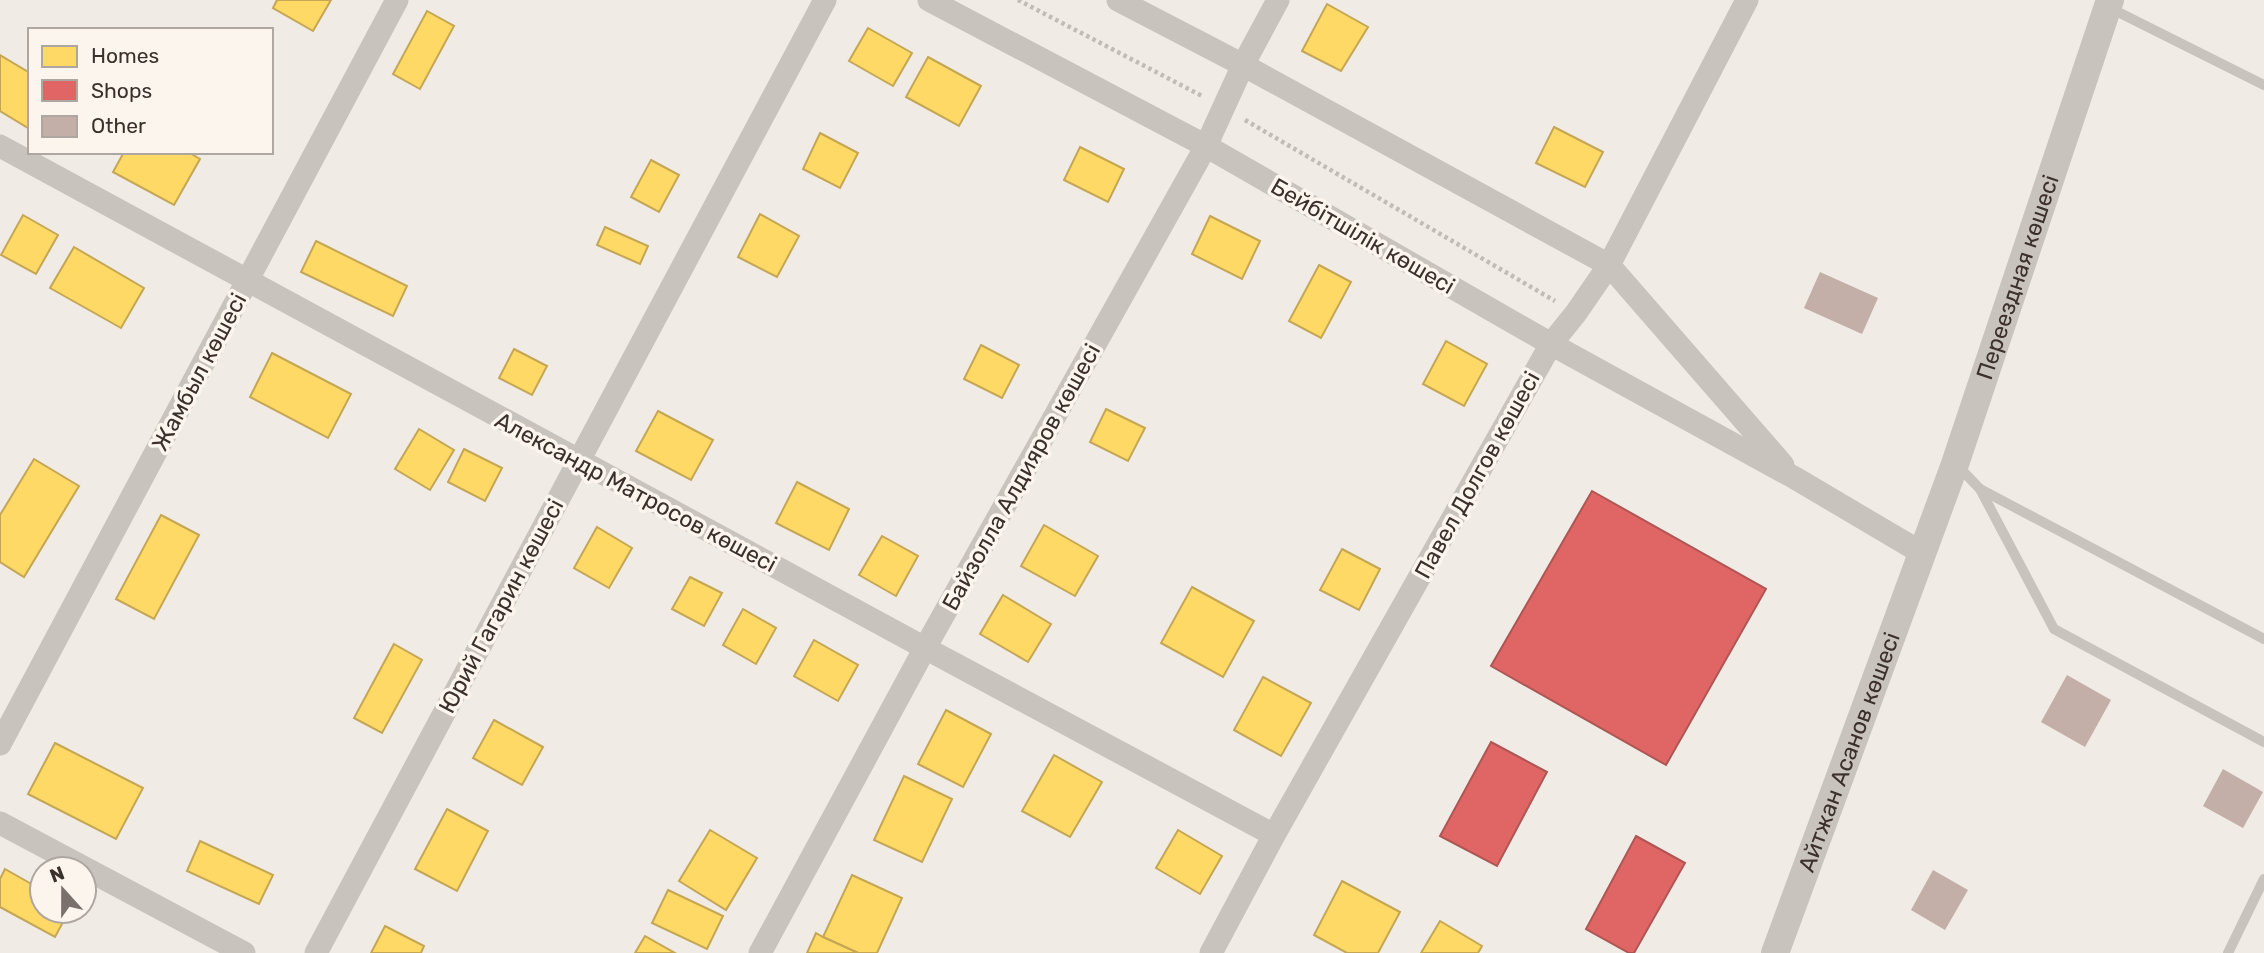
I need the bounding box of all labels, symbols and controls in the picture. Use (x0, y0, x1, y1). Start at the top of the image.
legend (28, 28, 273, 154)
text: Homes (91, 43, 159, 68)
text: Shops (91, 78, 152, 103)
text: Other (91, 113, 146, 138)
street label: Переездная көшесі (1970, 171, 2065, 383)
street label: Бейбітшілік көшесі (1266, 172, 1460, 300)
street label: Жамбыл көшесі (146, 288, 252, 456)
street label: Байзолла Алдияров көшесі (936, 339, 1106, 615)
street label: Павел Долгов көшесі (1408, 367, 1546, 583)
street label: Александр Матросов көшесі (490, 406, 782, 578)
street label: Юрий Гагарин көшесі (433, 494, 569, 718)
street label: Айтжан Асанов көшесі (1792, 628, 1906, 876)
north arrow (28, 855, 98, 925)
text: N (47, 861, 68, 888)

